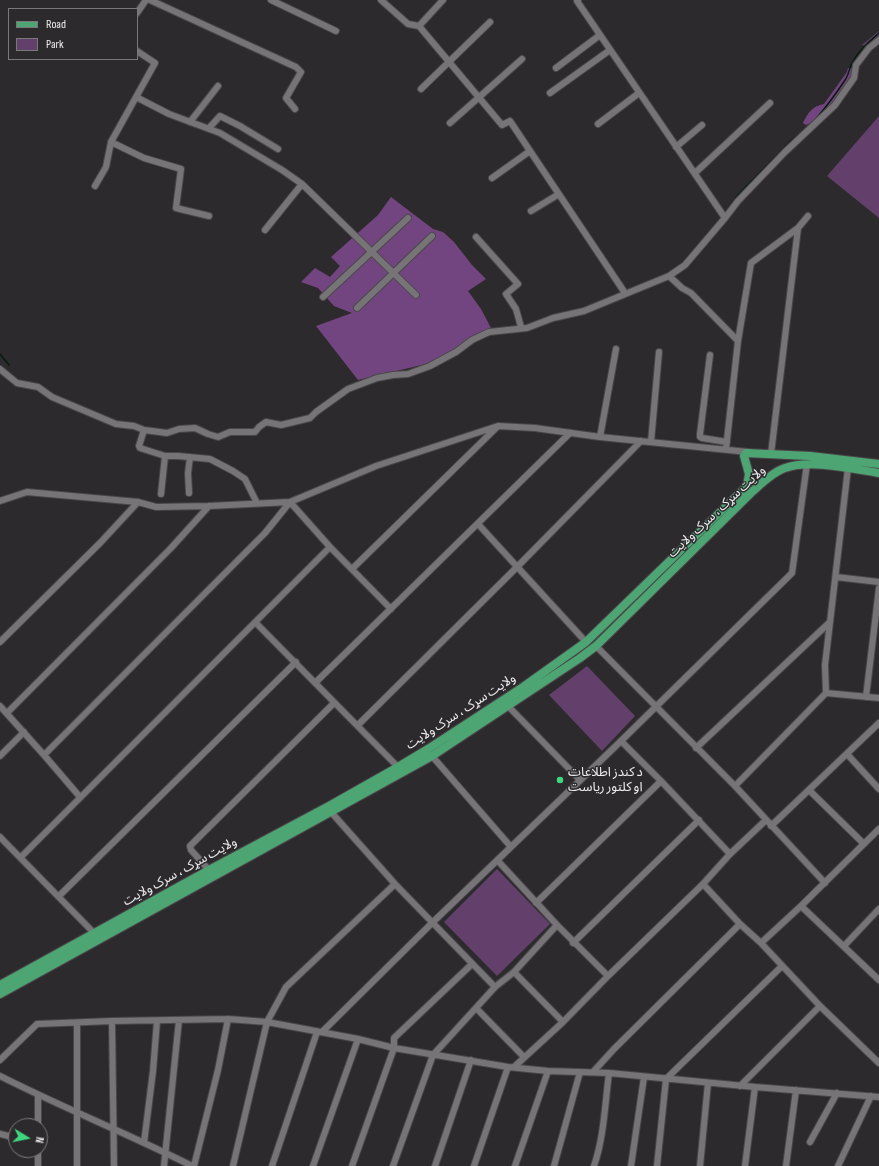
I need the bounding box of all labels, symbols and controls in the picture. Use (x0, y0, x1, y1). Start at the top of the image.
legend (8, 8, 138, 60)
text: Road (46, 17, 66, 32)
text: Park (46, 37, 64, 52)
street label: ولایت سړک ، سرک ولایت (665, 463, 769, 561)
street label: ولایت سړک ، سرک ولایت (403, 671, 519, 753)
place label: د کندز اطلاعات او کلتور ریاست (568, 765, 643, 796)
marker: د کندز اطلاعات او کلتور ریاست (555, 775, 565, 785)
street label: ولایت سړک ، سرک ولایت (120, 834, 240, 910)
north arrow (8, 1118, 48, 1158)
text: N (32, 1136, 46, 1144)

